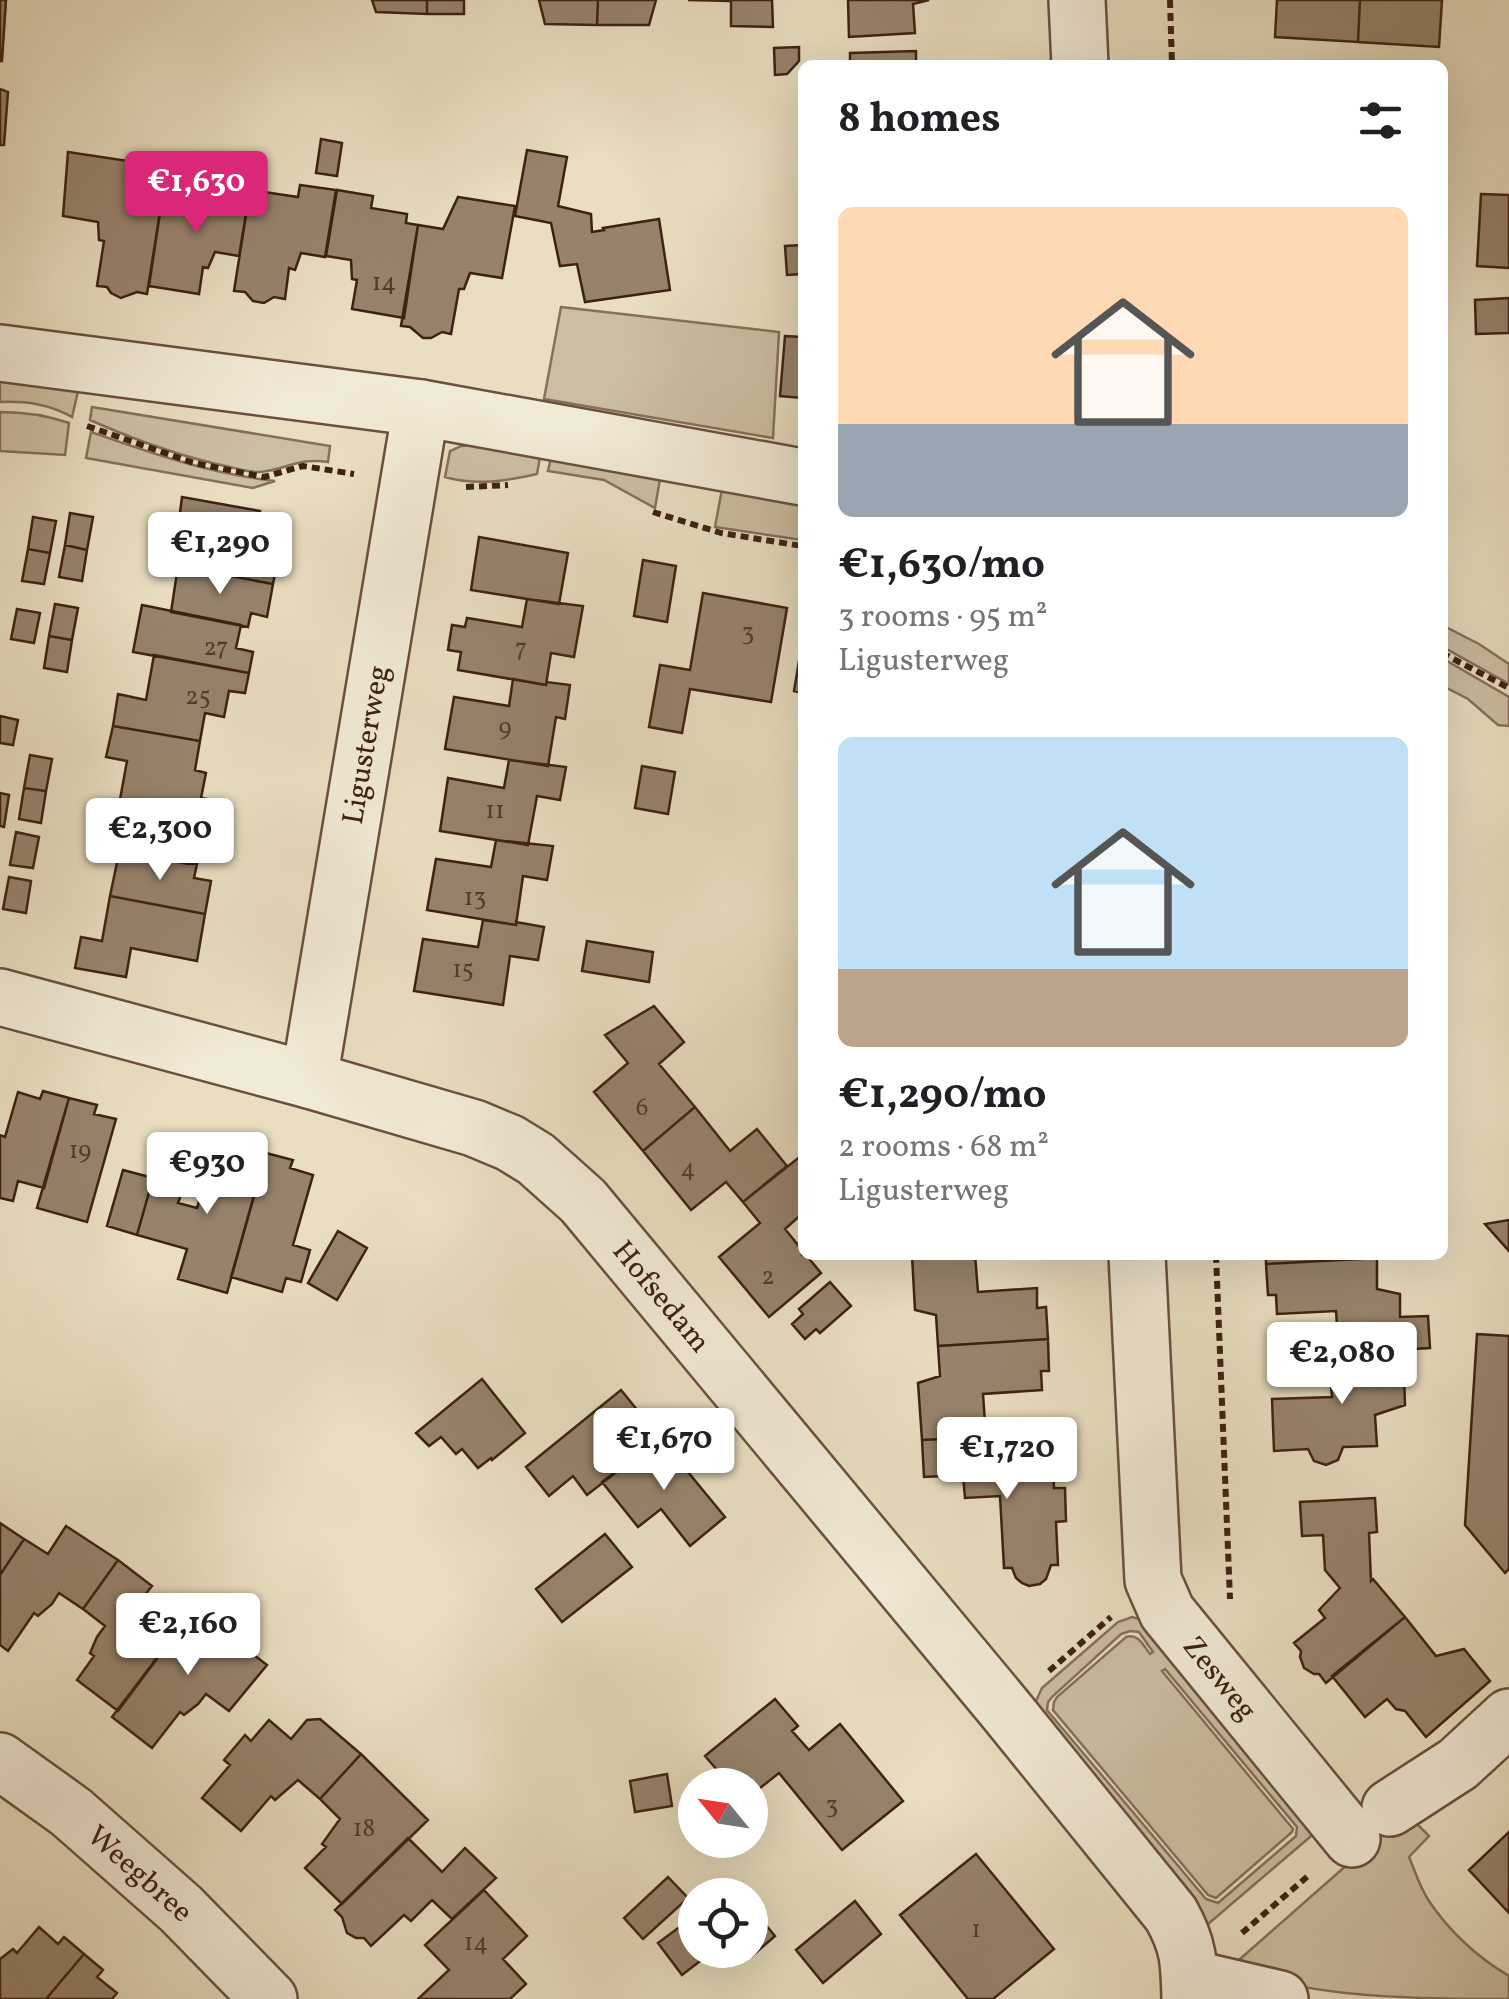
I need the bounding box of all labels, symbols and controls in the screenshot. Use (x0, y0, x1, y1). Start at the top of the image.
text: 8 homes (838, 91, 1001, 150)
icon: filters (1353, 93, 1408, 148)
pin: €1,630 (115, 151, 277, 236)
text: €1,630 (147, 161, 245, 205)
house number: 14 (372, 266, 396, 301)
icon: home (1033, 272, 1213, 452)
pin: €1,290 (139, 512, 301, 597)
text: €1,290 (170, 522, 270, 566)
text: €1,630/mo (838, 537, 1045, 596)
text: 3 rooms · 95 m² (838, 596, 1048, 640)
house number: 3 (742, 616, 754, 651)
house number: 27 (204, 631, 228, 666)
house number: 7 (515, 632, 527, 667)
text: Ligusterweg (838, 640, 1009, 684)
street label: Ligusterweg (333, 662, 401, 828)
house number: 25 (185, 680, 211, 715)
house number: 9 (499, 711, 512, 746)
house number: 11 (485, 794, 505, 829)
pin: €2,300 (79, 798, 241, 883)
icon: home (1033, 802, 1213, 982)
text: €2,300 (108, 808, 212, 852)
house number: 13 (464, 881, 486, 916)
house number: 15 (452, 953, 474, 988)
text: €1,290/mo (838, 1067, 1047, 1126)
house number: 6 (636, 1091, 648, 1126)
text: 2 rooms · 68 m² (838, 1126, 1049, 1170)
pin: €930 (148, 1132, 266, 1217)
house number: 19 (69, 1134, 91, 1169)
text: €930 (169, 1142, 245, 1186)
house number: 4 (681, 1152, 695, 1187)
text: Ligusterweg (838, 1170, 1009, 1214)
street label: Hofsedam (601, 1232, 720, 1362)
house number: 2 (761, 1260, 775, 1295)
pin: €2,080 (1261, 1322, 1423, 1407)
text: €2,080 (1289, 1332, 1395, 1376)
pin: €1,670 (583, 1408, 745, 1493)
pin: €1,720 (926, 1417, 1088, 1502)
text: €1,670 (615, 1418, 713, 1462)
text: €1,720 (959, 1427, 1055, 1471)
pin: €2,160 (107, 1593, 269, 1678)
text: €2,160 (138, 1603, 238, 1647)
street label: Zesweg (1172, 1628, 1266, 1730)
north arrow (678, 1768, 768, 1858)
map controls (678, 1768, 768, 1968)
house number: 3 (826, 1789, 838, 1824)
house number: 18 (353, 1812, 375, 1847)
street label: Weegbree (77, 1816, 202, 1933)
button: locate (678, 1878, 768, 1968)
house number: 1 (971, 1913, 981, 1948)
house number: 14 (464, 1926, 488, 1961)

